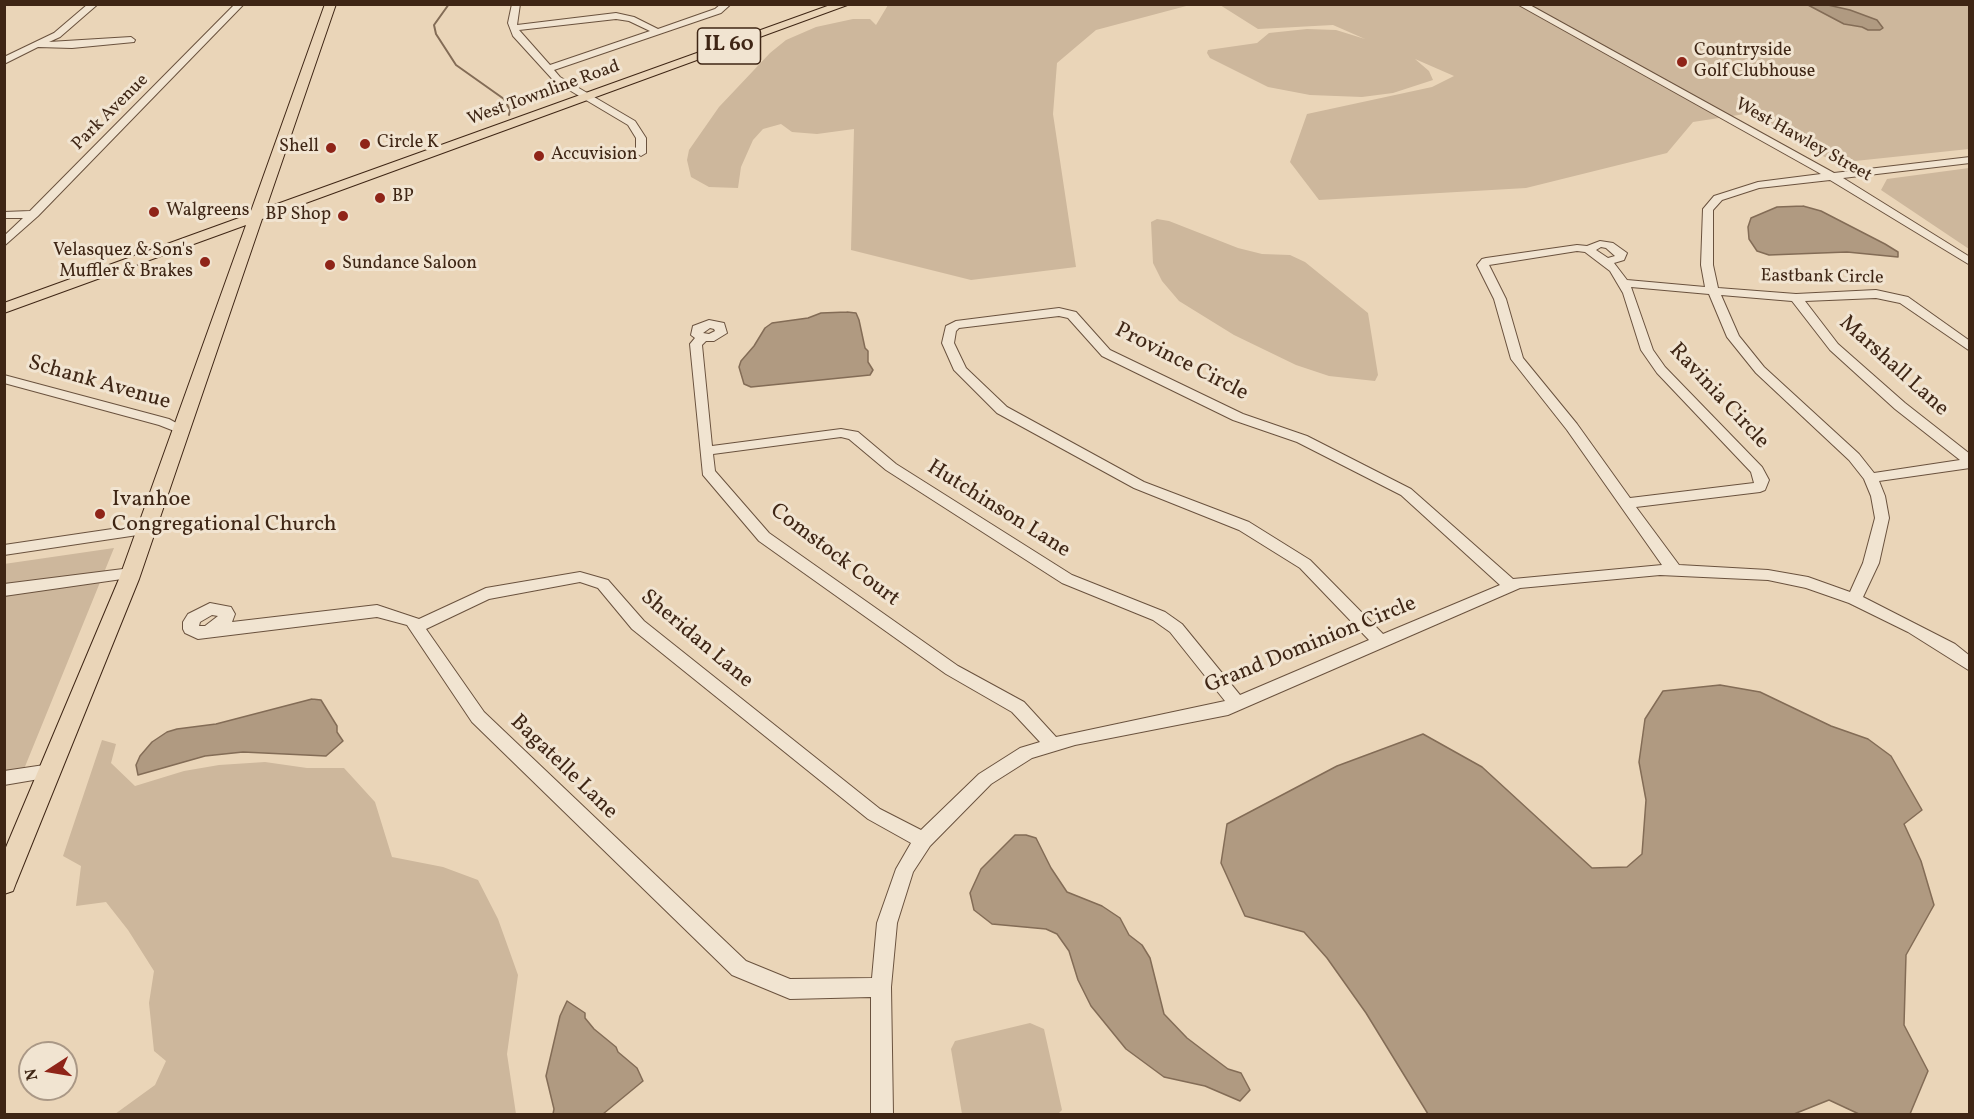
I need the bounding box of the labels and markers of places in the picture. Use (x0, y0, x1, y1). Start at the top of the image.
place label: Countryside Golf Clubhouse (1694, 41, 1815, 84)
marker: Countryside Golf Clubhouse (1675, 55, 1689, 69)
place label: Circle K (377, 133, 439, 155)
place label: Shell (279, 137, 319, 159)
marker: Circle K (358, 137, 372, 151)
marker: Shell (324, 141, 338, 155)
place label: Accuvision (551, 145, 637, 167)
marker: Accuvision (532, 149, 546, 163)
place label: BP (392, 187, 414, 209)
marker: BP (373, 191, 387, 205)
place label: Walgreens (166, 201, 249, 223)
marker: Walgreens (147, 205, 161, 219)
place label: BP Shop (265, 205, 331, 227)
marker: BP Shop (336, 209, 350, 223)
place label: Velasquez & Son's Muffler & Brakes (53, 241, 193, 284)
place label: Sundance Saloon (342, 254, 477, 276)
marker: Velasquez & Son's Muffler & Brakes (198, 255, 212, 269)
marker: Sundance Saloon (323, 258, 337, 272)
place label: Ivanhoe Congregational Church (112, 488, 337, 540)
marker: Ivanhoe Congregational Church (93, 507, 107, 521)

